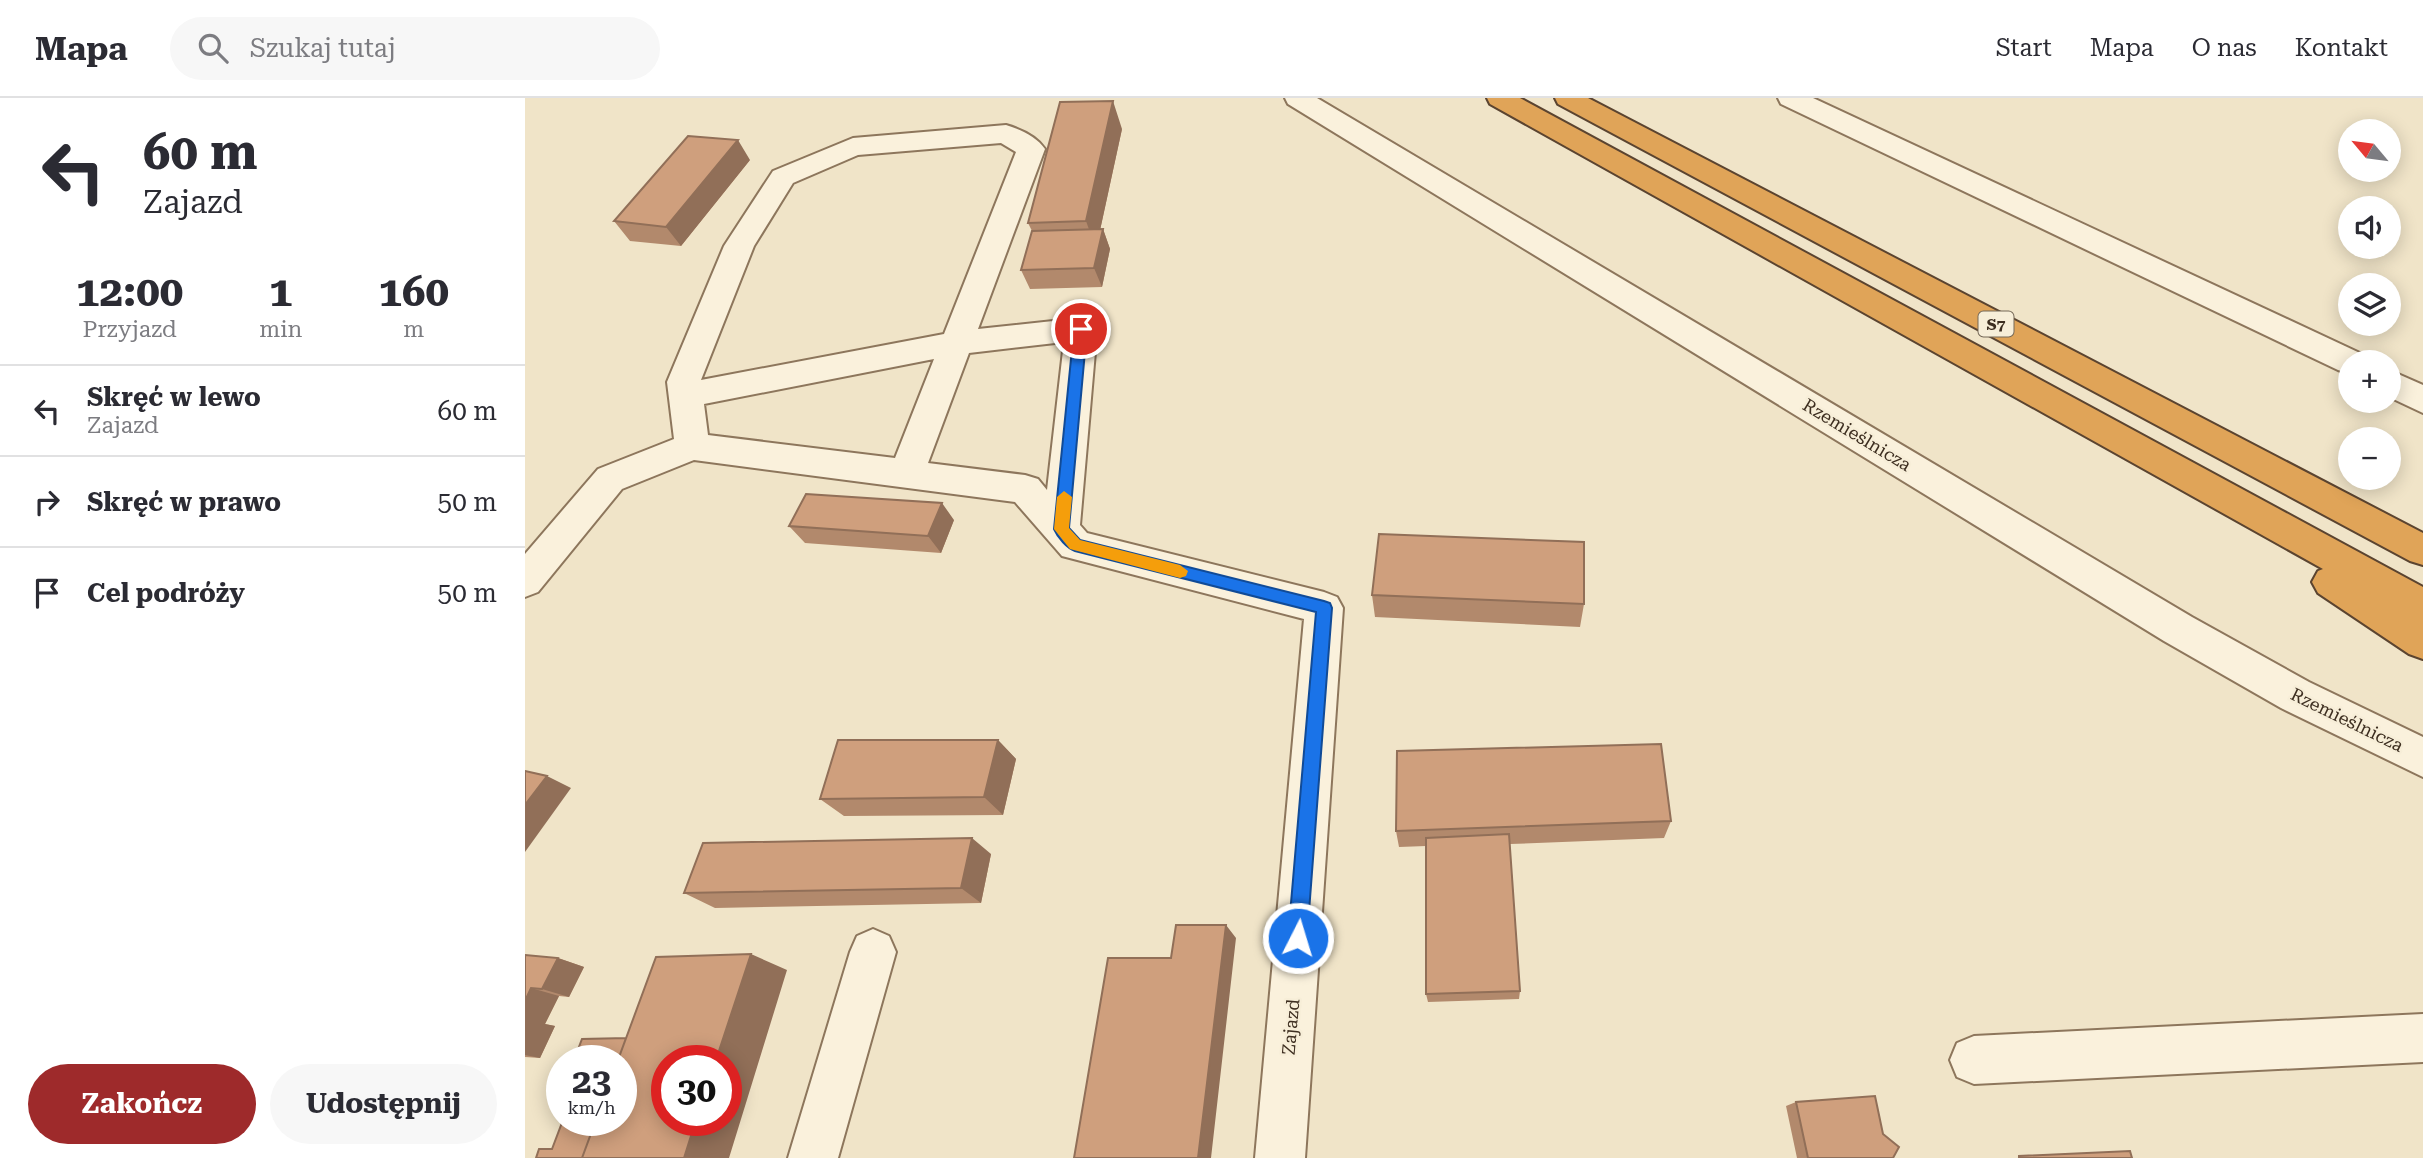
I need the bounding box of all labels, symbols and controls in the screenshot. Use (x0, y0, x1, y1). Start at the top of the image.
search box (170, 17, 660, 80)
text: Mapa (35, 29, 128, 68)
icon: search (194, 29, 232, 67)
text: Szukaj tutaj (250, 33, 396, 63)
text: Start (1996, 34, 2052, 62)
text: Mapa (2090, 34, 2154, 62)
text: O nas (2192, 34, 2257, 62)
text: Kontakt (2295, 34, 2388, 62)
north arrow (2338, 119, 2401, 182)
map controls (2338, 119, 2401, 490)
text: 60 m (143, 124, 258, 181)
icon: left (28, 126, 119, 217)
text: Zajazd (143, 183, 243, 221)
button: sound (2338, 196, 2401, 259)
text: 12:00 (76, 267, 183, 316)
text: 1 (269, 267, 293, 316)
text: 160 (378, 267, 449, 316)
button: layers (2338, 273, 2401, 336)
pin (1051, 299, 1111, 359)
icon: arrive (1062, 310, 1100, 348)
road number: S7 (1979, 312, 2013, 336)
text: Przyjazd (83, 316, 177, 343)
text: min (259, 316, 302, 343)
text: m (403, 316, 424, 343)
button: + (2338, 350, 2401, 413)
text: Skręć w lewo (87, 382, 261, 412)
icon: left (28, 392, 66, 430)
street label: Rzemieślnicza (1799, 394, 1915, 475)
text: 60 m (438, 396, 497, 426)
text: Zajazd (87, 412, 159, 439)
button: − (2338, 427, 2401, 490)
icon: right (28, 483, 66, 521)
text: Skręć w prawo (87, 487, 281, 517)
text: 50 m (438, 487, 497, 517)
icon: arrive (28, 574, 66, 612)
text: Cel podróży (87, 578, 245, 608)
text: 50 m (438, 578, 497, 608)
street label: Rzemieślnicza (2288, 683, 2407, 756)
position arrow (1261, 901, 1335, 975)
street label: Zajazd (1278, 998, 1303, 1056)
speed limit sign: 30 (651, 1045, 742, 1136)
text: 23 (572, 1061, 611, 1102)
button: Zakończ (28, 1064, 256, 1144)
button: Udostępnij (270, 1064, 497, 1144)
text: km/h (567, 1097, 616, 1118)

